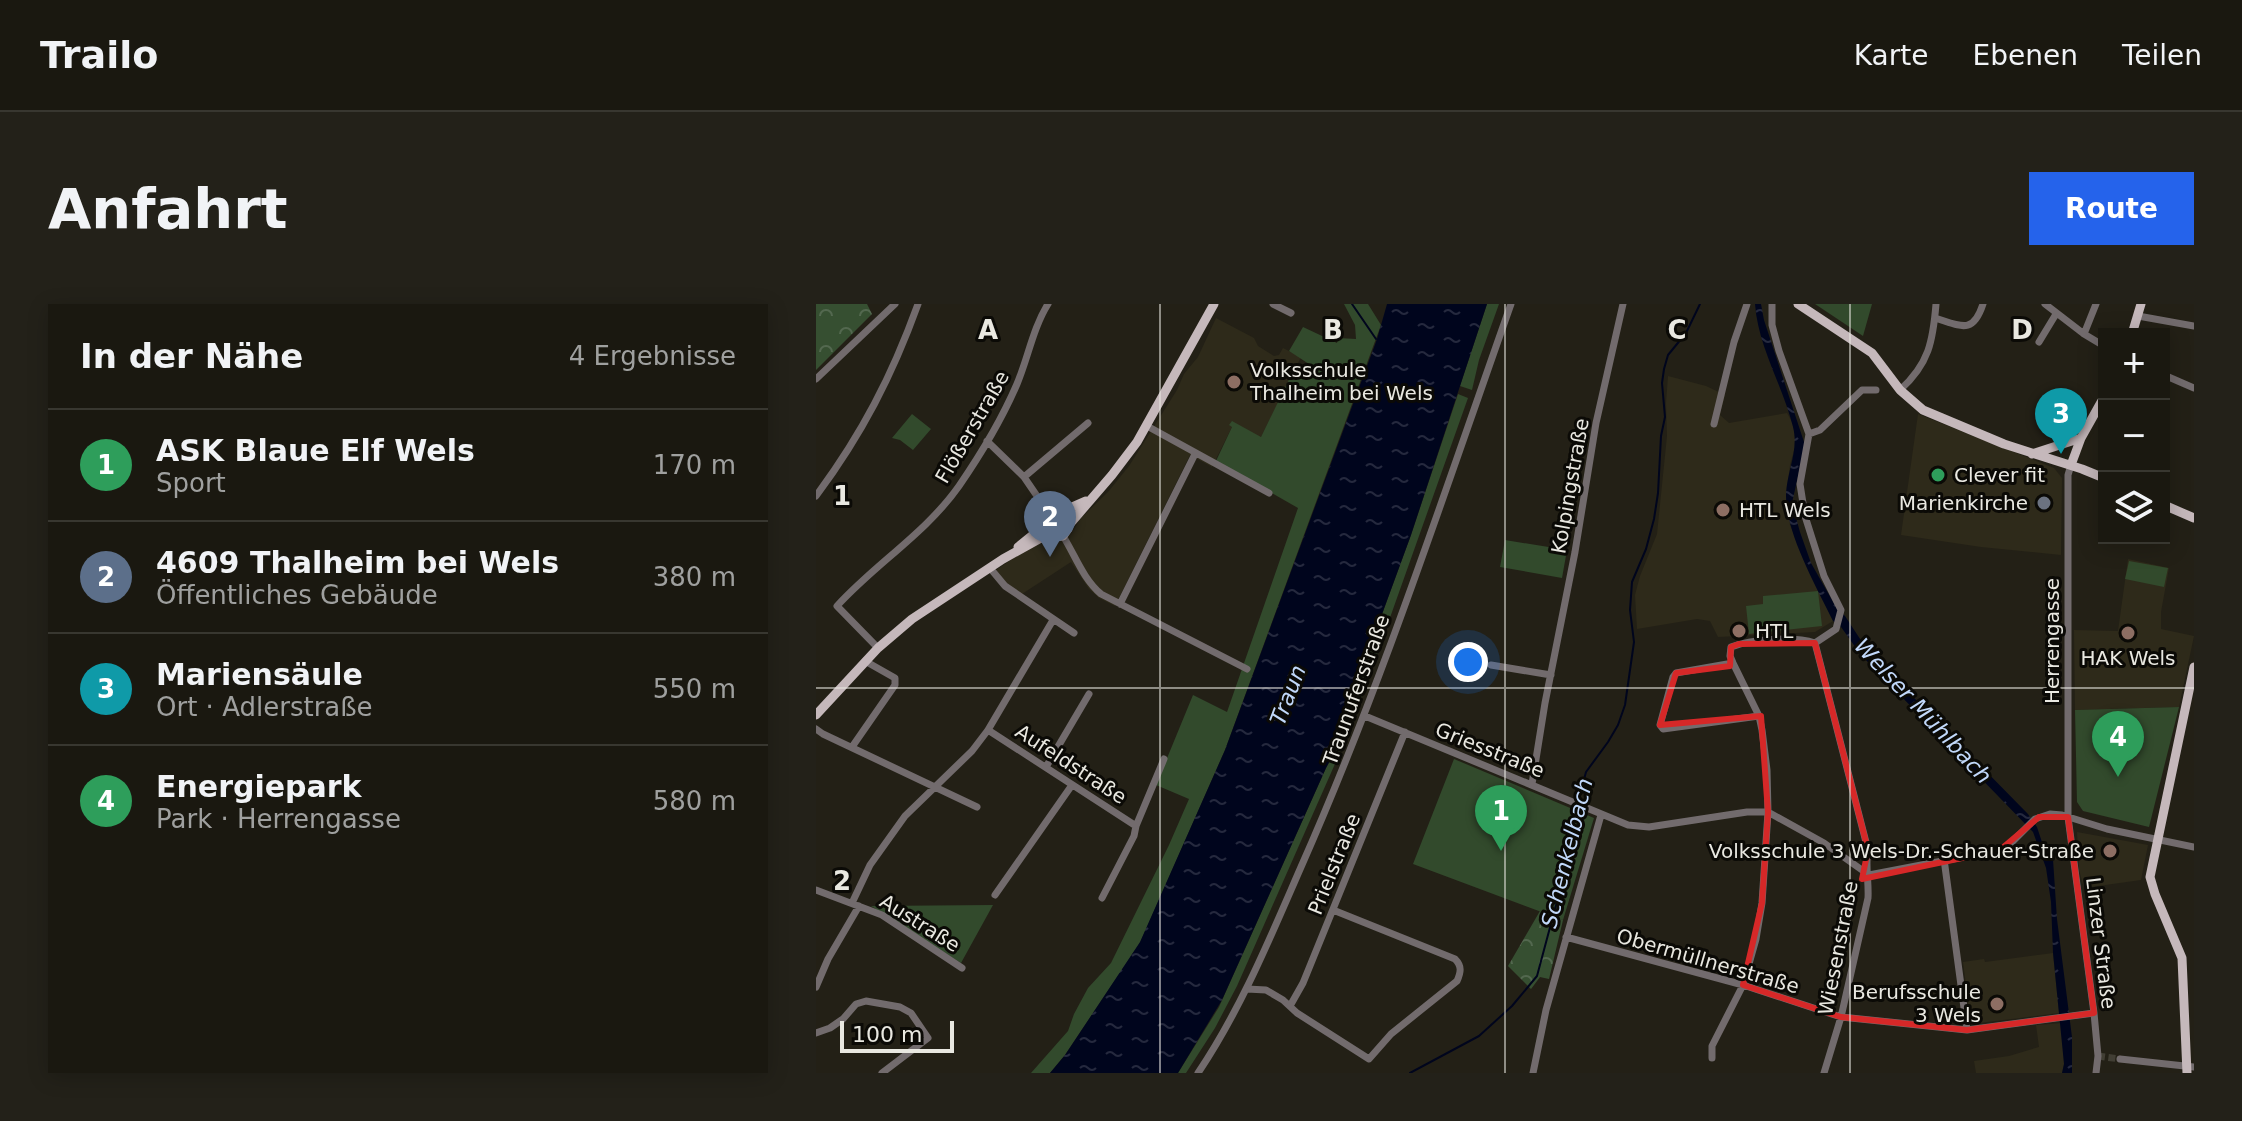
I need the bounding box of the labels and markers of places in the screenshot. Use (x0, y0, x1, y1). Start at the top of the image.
place label: Volksschule Thalheim bei Wels (1249, 358, 1433, 405)
marker: Volksschule Thalheim bei Wels (1225, 373, 1243, 391)
pin: 3 (2035, 388, 2087, 454)
place label: Clever fit (1954, 463, 2045, 487)
marker: Clever fit (1929, 466, 1947, 484)
pin: 2 (1024, 491, 1076, 557)
place label: Marienkirche (1899, 491, 2028, 515)
marker: Marienkirche (2035, 494, 2053, 512)
place label: HTL Wels (1739, 498, 1831, 522)
marker: HTL Wels (1714, 501, 1732, 519)
place label: HTL (1755, 619, 1794, 643)
marker: HTL (1730, 622, 1748, 640)
marker: HAK Wels (2119, 624, 2137, 642)
place label: HAK Wels (2080, 646, 2176, 670)
pin: 4 (2092, 711, 2144, 777)
pin: 1 (1475, 785, 1527, 851)
place label: Volksschule 3 Wels-Dr.-Schauer-Straße (1709, 839, 2094, 863)
marker: Volksschule 3 Wels-Dr.-Schauer-Straße (2101, 842, 2119, 860)
place label: Berufsschule 3 Wels (1852, 980, 1981, 1027)
marker: Berufsschule 3 Wels (1988, 995, 2006, 1013)

